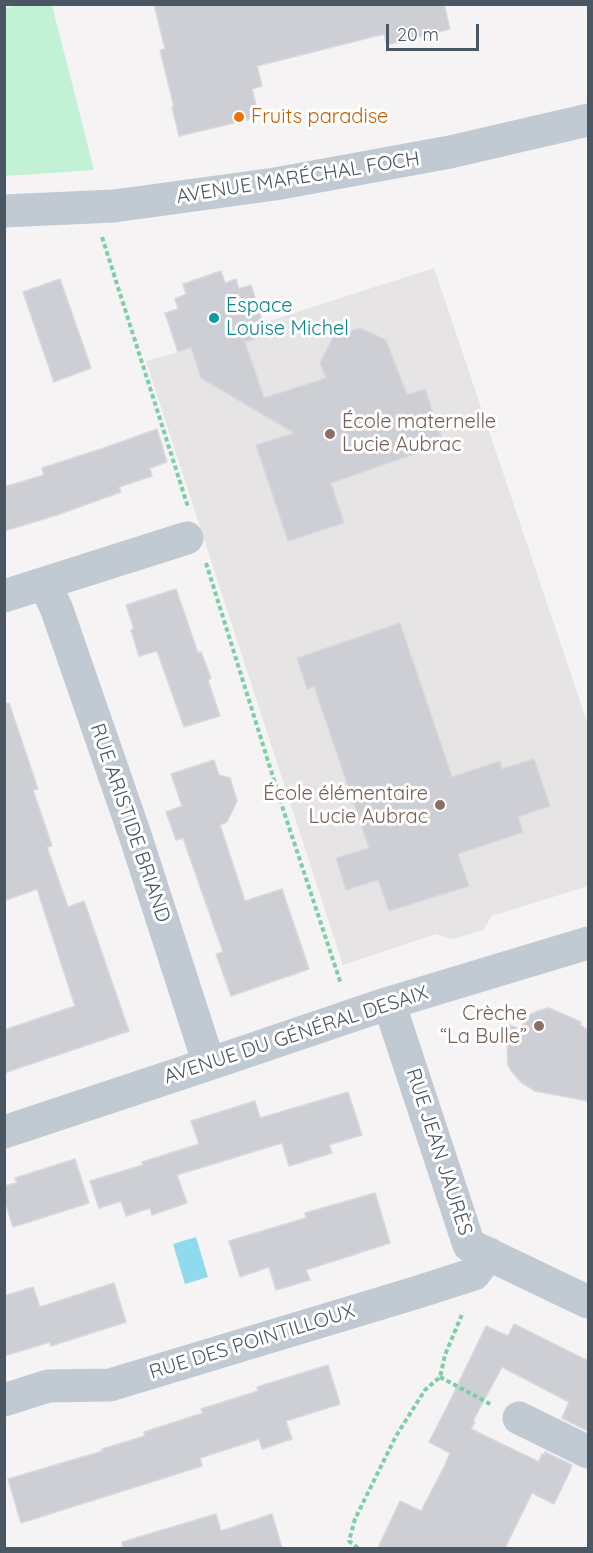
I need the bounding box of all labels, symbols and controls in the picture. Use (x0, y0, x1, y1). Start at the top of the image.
scale bar (389, 12, 482, 50)
text: 20 m (397, 23, 439, 46)
place label: Fruits paradise (251, 105, 388, 129)
marker: Fruits paradise (232, 110, 246, 124)
street label: AVENUE MARÉCHAL FOCH (175, 147, 421, 209)
place label: Espace Louise Michel (226, 294, 349, 341)
marker: Espace Louise Michel (207, 311, 221, 325)
place label: École maternelle Lucie Aubrac (342, 410, 496, 457)
marker: École maternelle Lucie Aubrac (323, 427, 337, 441)
street label: RUE ARISTIDE BRIAND (85, 721, 175, 925)
place label: École élémentaire Lucie Aubrac (263, 782, 428, 829)
marker: École élémentaire Lucie Aubrac (433, 798, 447, 812)
street label: AVENUE DU GÉNÉRAL DESAIX (161, 981, 431, 1089)
place label: Crèche “La Bulle” (440, 1002, 527, 1049)
marker: Crèche “La Bulle” (532, 1019, 546, 1033)
street label: RUE JEAN JAURÈS (401, 1065, 477, 1239)
street label: RUE DES POINTILLOUX (147, 1299, 357, 1385)

